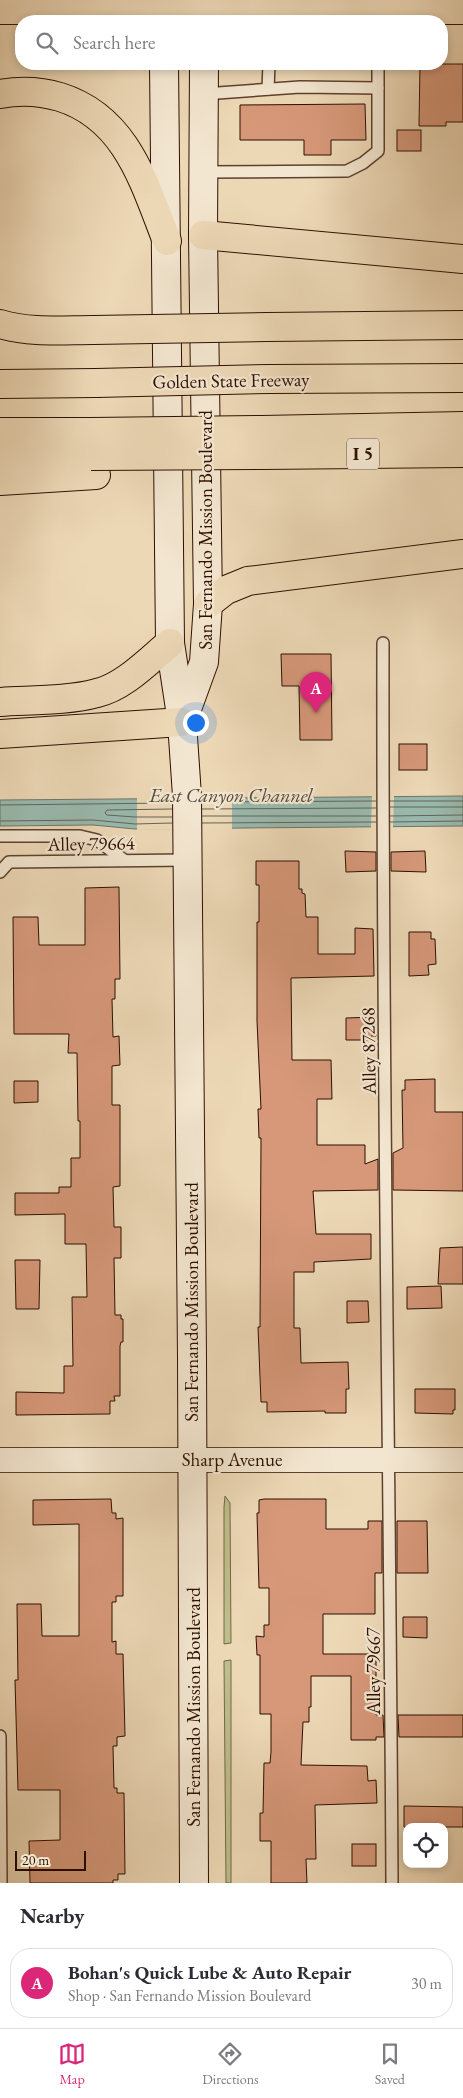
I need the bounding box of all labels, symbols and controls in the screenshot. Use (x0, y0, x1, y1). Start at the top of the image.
search box (15, 15, 448, 70)
icon: search (33, 29, 61, 57)
text: Search here (73, 30, 155, 55)
street label: Golden State Freeway (152, 367, 310, 394)
street label: San Fernando Mission Boulevard (193, 410, 218, 650)
road number: I 5 (347, 438, 379, 469)
pin: A (300, 672, 332, 713)
your location (183, 710, 209, 736)
water label: East Canyon Channel (148, 782, 314, 808)
street label: Alley 79664 (46, 830, 136, 857)
street label: Alley 87268 (355, 1007, 382, 1096)
street label: San Fernando Mission Boulevard (179, 1182, 204, 1422)
street label: Sharp Avenue (182, 1447, 282, 1472)
street label: San Fernando Mission Boulevard (181, 1587, 206, 1827)
street label: Alley 79667 (361, 1626, 386, 1716)
map controls (403, 1823, 448, 1868)
button: locate (403, 1823, 448, 1868)
scale bar (15, 1848, 86, 1871)
text: 20 m (22, 1851, 49, 1869)
text: Nearby (20, 1902, 84, 1929)
text: Bohan's Quick Lube & Auto Repair (68, 1960, 351, 1985)
text: A (31, 1973, 43, 1994)
text: 30 m (411, 1973, 442, 1994)
text: Shop · San Fernando Mission Boulevard (68, 1985, 311, 2006)
tab: Map (58, 2040, 86, 2088)
tab: Directions (202, 2040, 259, 2088)
tab: Saved (375, 2040, 405, 2088)

